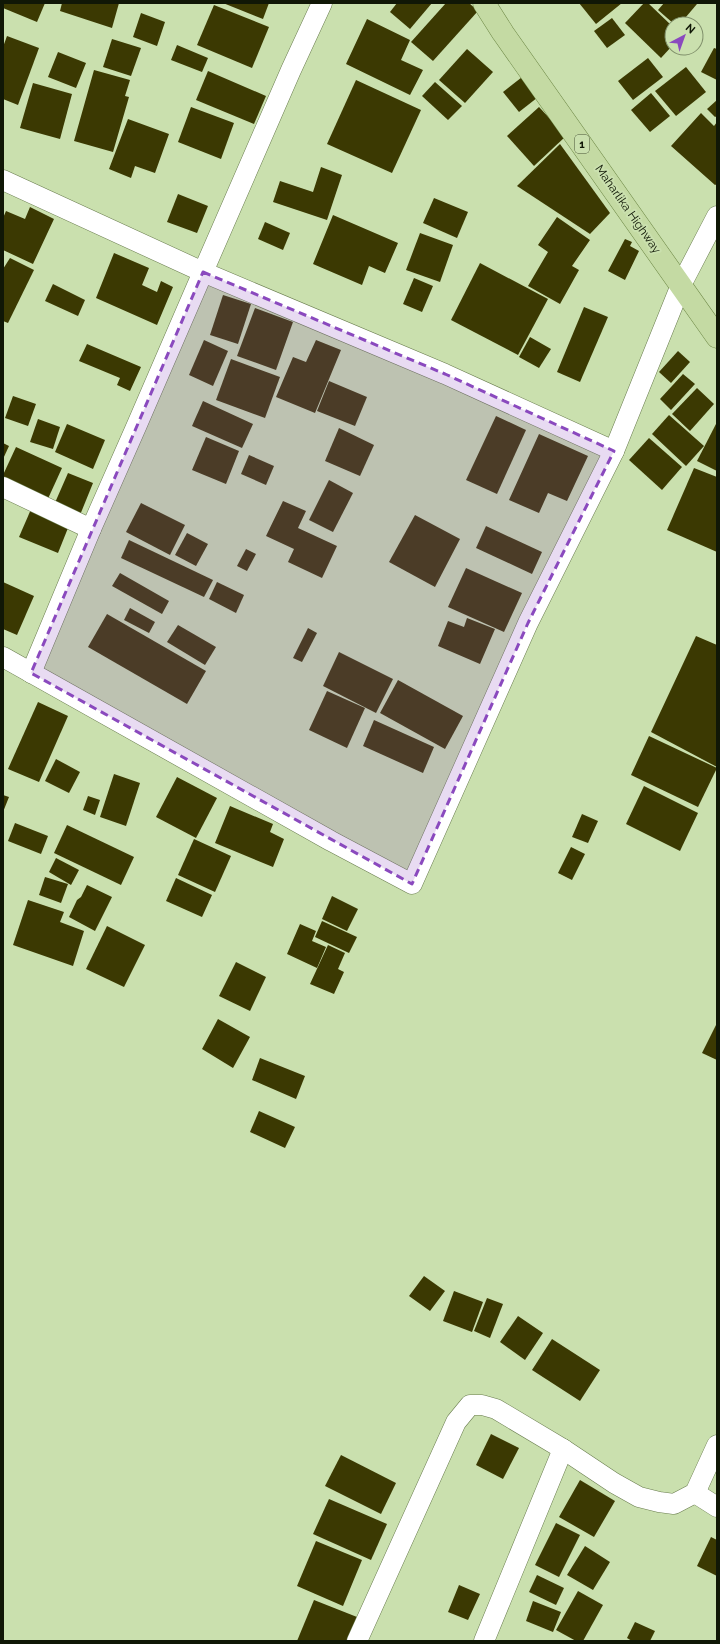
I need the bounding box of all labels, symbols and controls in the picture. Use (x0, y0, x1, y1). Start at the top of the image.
north arrow (664, 16, 704, 56)
text: N (683, 21, 698, 36)
road number: 1 (575, 135, 589, 153)
street label: Maharlika Highway (592, 162, 664, 256)

